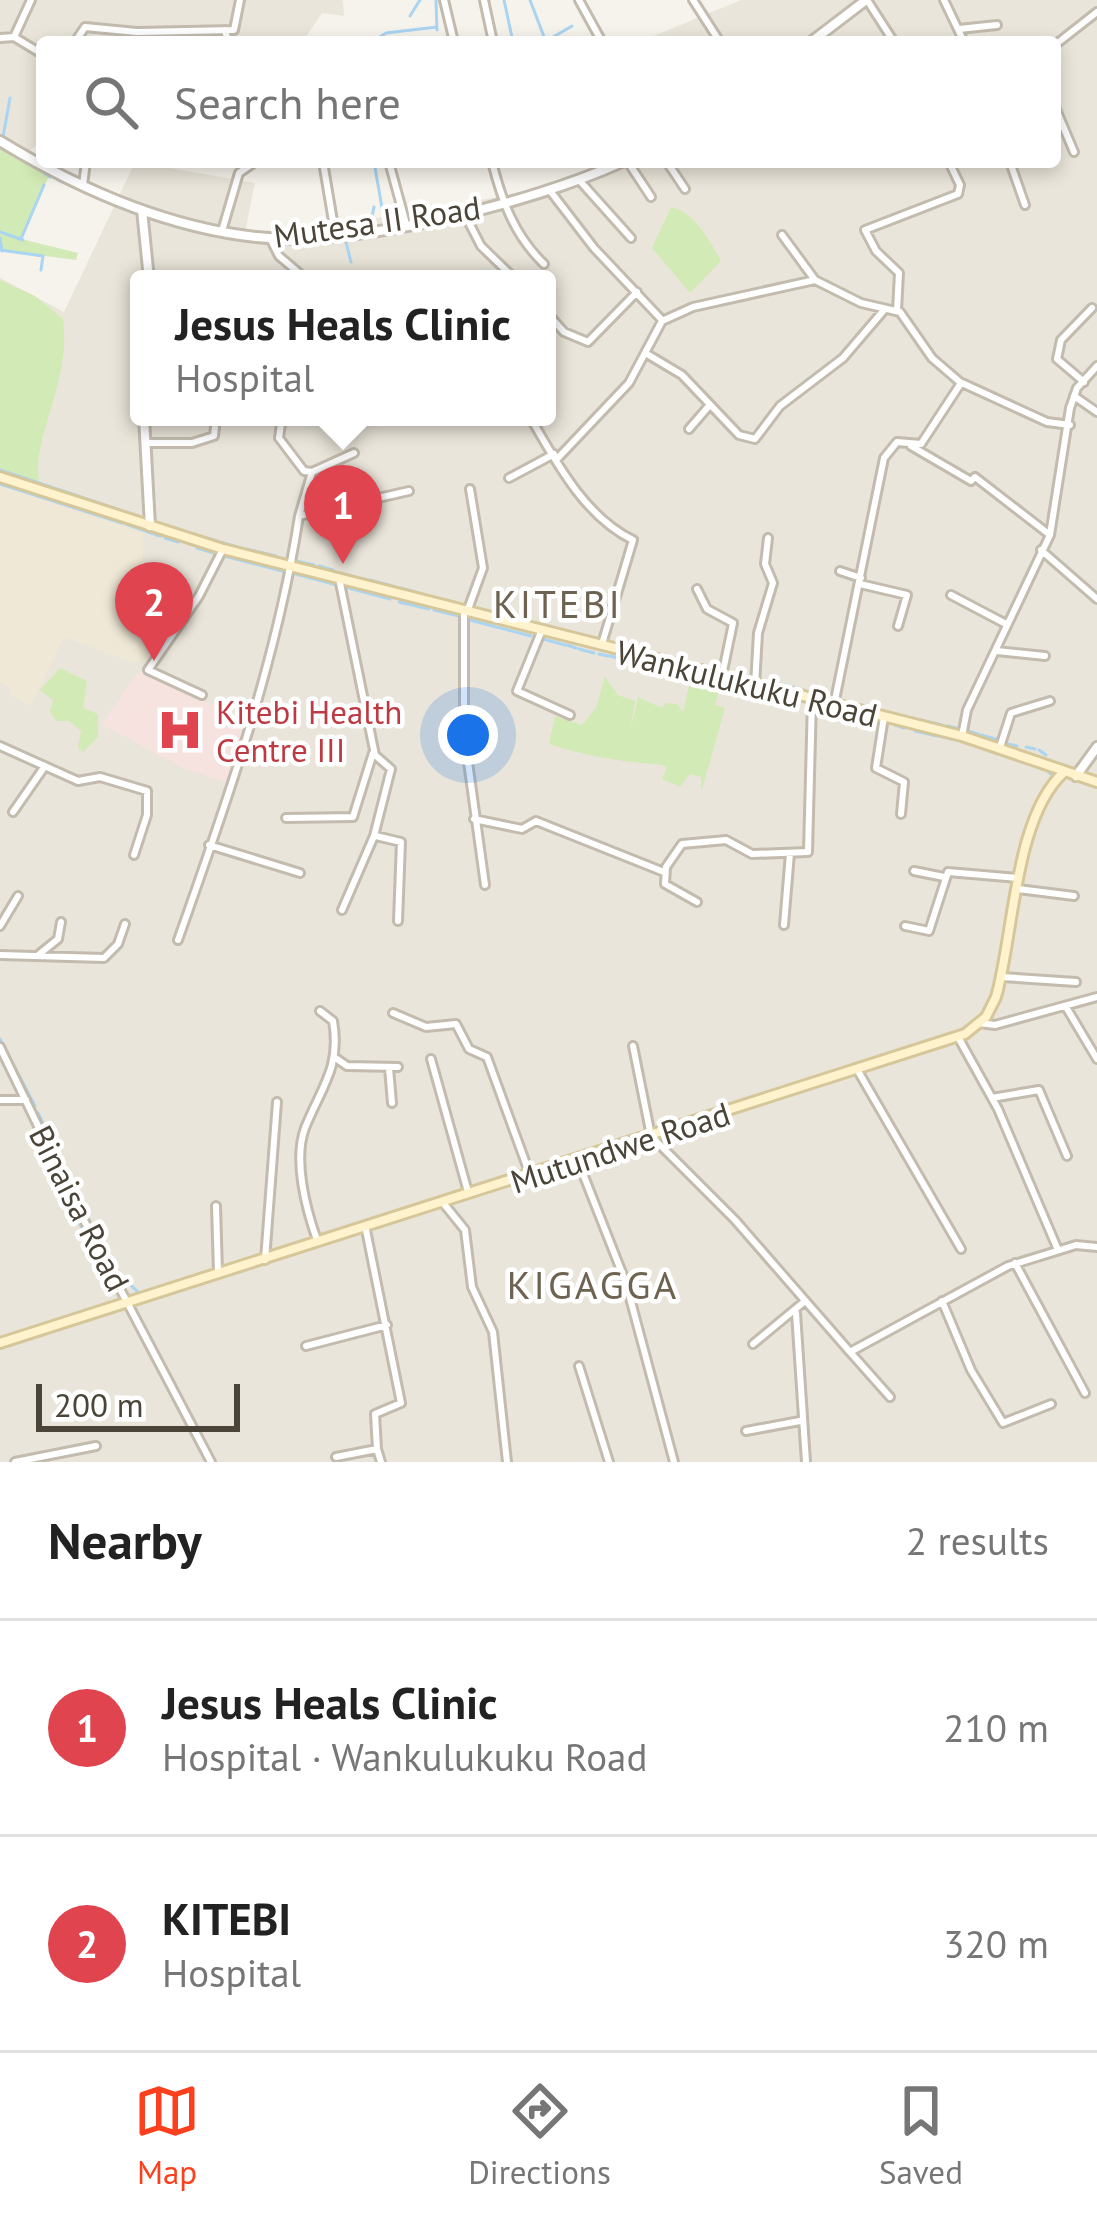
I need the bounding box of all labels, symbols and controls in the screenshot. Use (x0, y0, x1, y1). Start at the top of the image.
search box (36, 36, 1061, 168)
icon: search (78, 69, 144, 135)
text: Search here (174, 73, 401, 131)
street label: Mutesa II Road (271, 185, 483, 257)
popup (130, 270, 556, 426)
text: Jesus Heals Clinic (175, 294, 511, 352)
text: Hospital (175, 352, 314, 403)
pin: 1 (304, 465, 382, 564)
pin: 2 (115, 562, 193, 661)
district label: KITEBI (493, 578, 623, 629)
street label: Wankulukuku Road (612, 630, 882, 736)
place label: Kitebi Health Centre III (216, 690, 402, 771)
hospital icon: Kitebi Health Centre III (155, 705, 205, 755)
your location (438, 705, 498, 765)
street label: Mutundwe Road (505, 1091, 735, 1203)
street label: Binaisa Road (20, 1118, 140, 1298)
district label: KIGAGGA (507, 1259, 679, 1310)
scale bar (36, 1378, 240, 1431)
text: 200 m (54, 1383, 144, 1426)
text: Nearby (48, 1507, 202, 1573)
text: 2 results (906, 1515, 1049, 1566)
text: Jesus Heals Clinic (162, 1673, 498, 1731)
text: 1 (76, 1702, 98, 1753)
text: 210 m (943, 1702, 1049, 1753)
text: Hospital · Wankulukuku Road (162, 1731, 647, 1782)
text: KITEBI (162, 1889, 291, 1947)
text: 2 (76, 1918, 98, 1969)
text: 320 m (943, 1918, 1049, 1969)
text: Hospital (162, 1947, 301, 1998)
tab: Map (134, 2078, 200, 2193)
tab: Directions (468, 2078, 611, 2193)
tab: Saved (879, 2078, 963, 2193)

